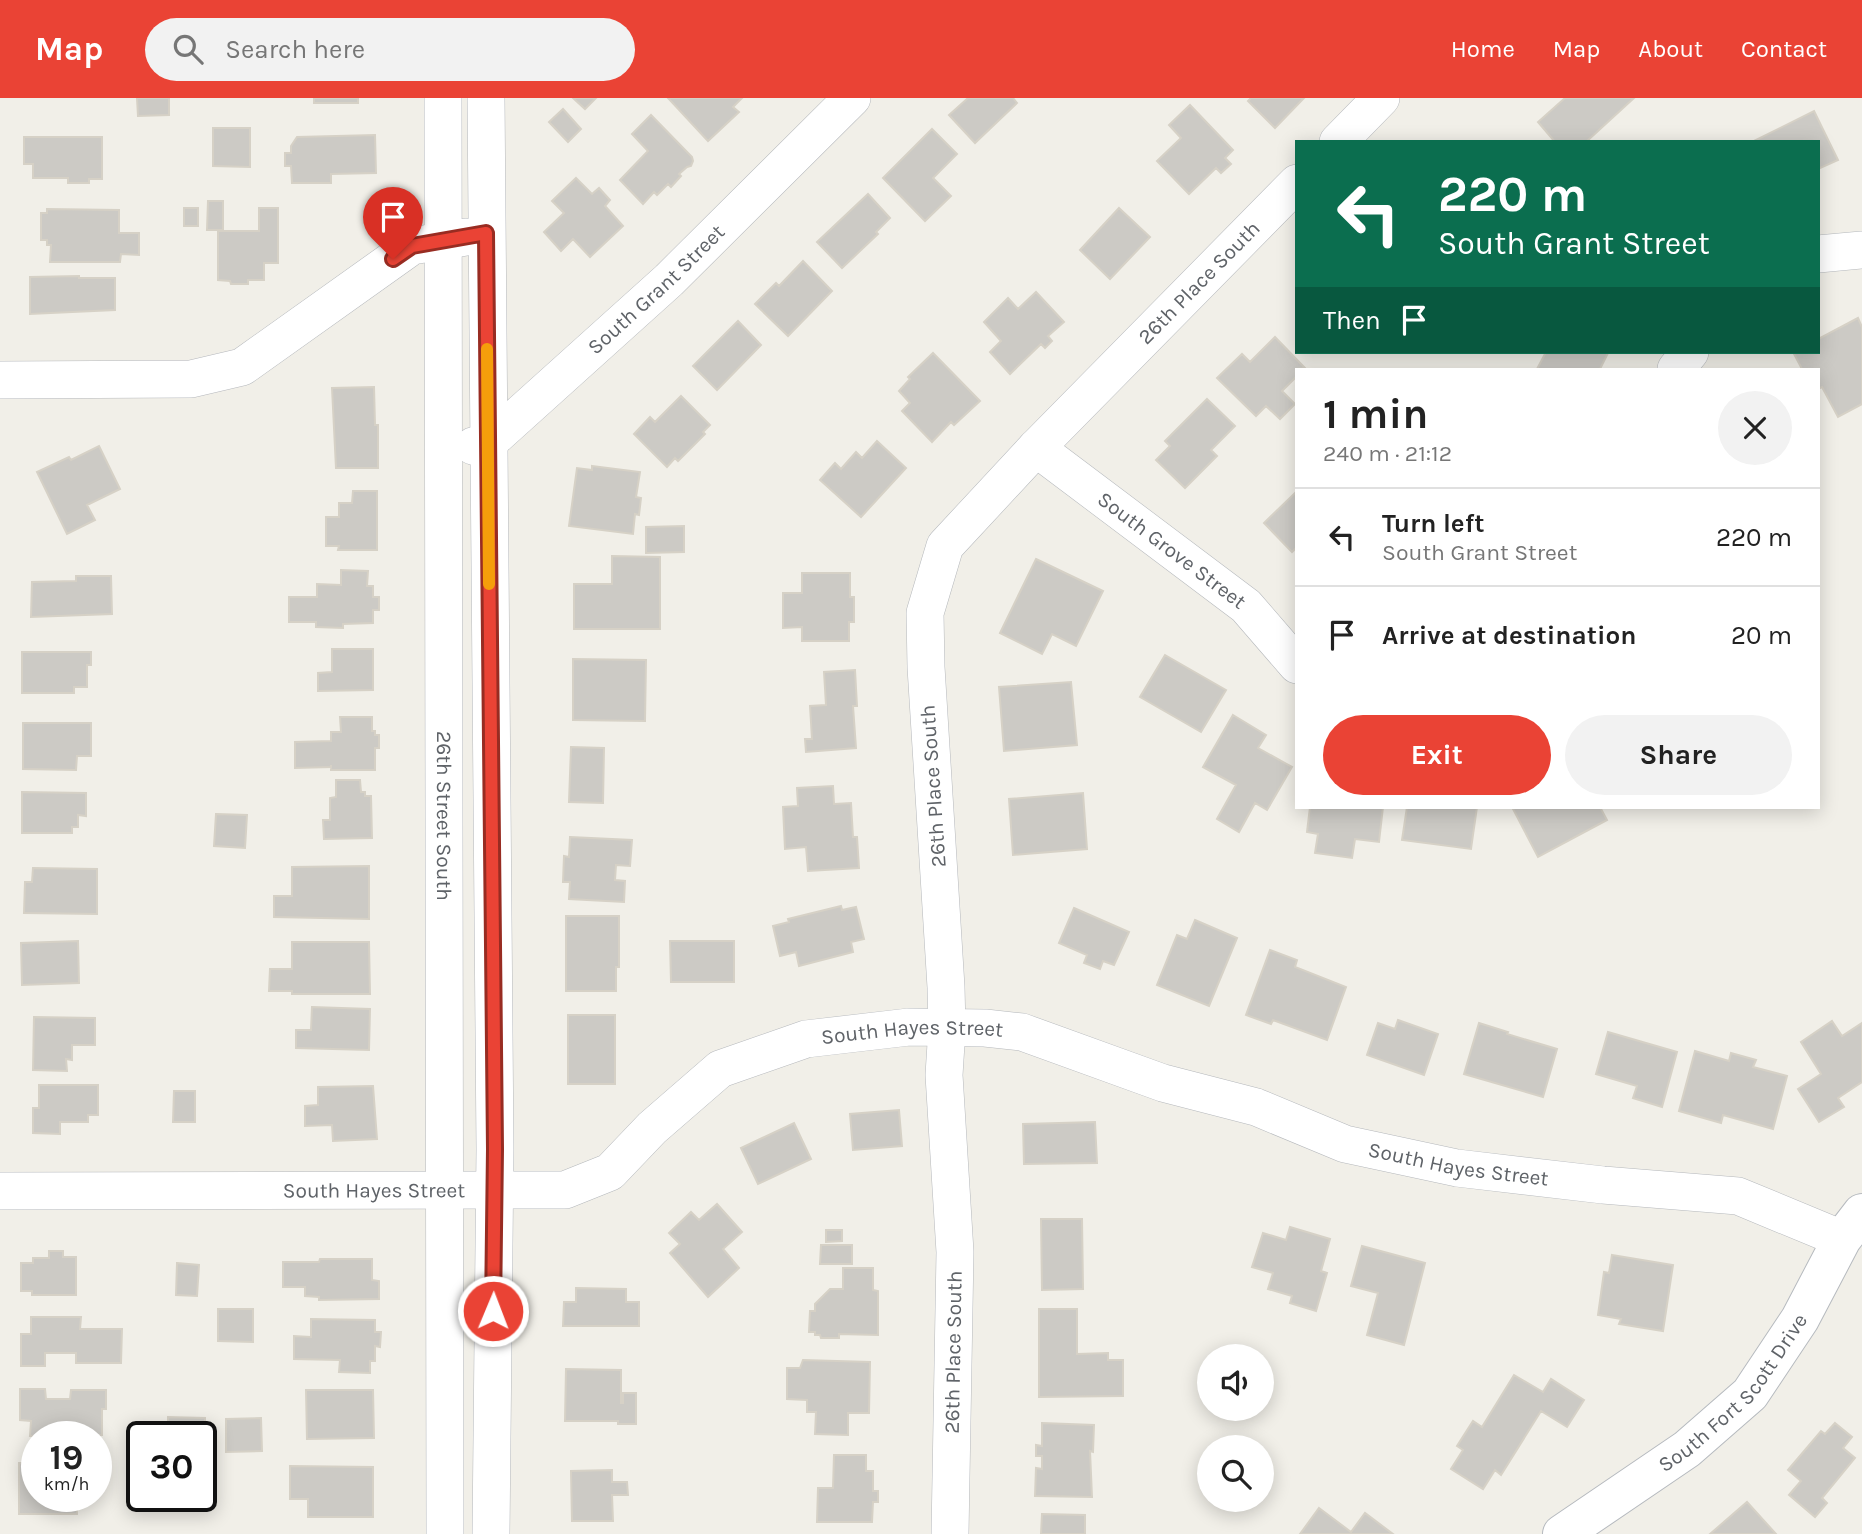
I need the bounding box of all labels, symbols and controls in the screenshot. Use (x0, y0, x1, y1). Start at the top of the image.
search box (145, 18, 635, 81)
text: Map (35, 30, 103, 68)
icon: search (169, 30, 207, 68)
text: Search here (225, 34, 365, 65)
text: Home (1451, 35, 1515, 63)
text: Map (1553, 35, 1600, 63)
text: About (1638, 35, 1703, 63)
text: Contact (1741, 35, 1827, 63)
text: 220 m (1438, 166, 1587, 223)
icon: left (1323, 168, 1414, 259)
pin (363, 187, 423, 259)
icon: arrive (374, 198, 412, 236)
street label: 26th Place South (1133, 216, 1265, 349)
street label: South Grant Street (583, 220, 730, 359)
text: South Grant Street (1438, 225, 1710, 262)
icon: arrive (1395, 301, 1433, 339)
text: Then (1323, 305, 1381, 336)
text: 1 min (1323, 389, 1428, 439)
button: close (1718, 391, 1792, 465)
text: 240 m · 21:12 (1323, 440, 1452, 467)
street label: South Grove Street (1093, 487, 1251, 614)
text: Turn left (1382, 508, 1484, 539)
icon: left (1323, 518, 1361, 556)
text: 220 m (1716, 522, 1792, 553)
text: South Grant Street (1382, 539, 1577, 566)
icon: arrive (1323, 616, 1361, 654)
text: Arrive at destination (1382, 620, 1636, 651)
text: 20 m (1731, 620, 1792, 651)
street label: 26th Place South (915, 704, 951, 868)
button: Exit (1323, 715, 1551, 795)
button: Share (1565, 715, 1792, 795)
street label: 26th Street South (432, 731, 456, 901)
street label: South Hayes Street (820, 1015, 1004, 1049)
street label: South Hayes Street (1366, 1137, 1550, 1191)
street label: South Hayes Street (283, 1178, 465, 1202)
street label: 26th Place South (940, 1270, 967, 1434)
position arrow (456, 1274, 530, 1348)
street label: South Fort Scott Drive (1654, 1309, 1812, 1477)
map controls (1197, 1344, 1274, 1512)
button: sound (1197, 1344, 1274, 1421)
speed limit sign: 30 (126, 1421, 217, 1512)
button: search (1197, 1435, 1274, 1512)
text: 19 (50, 1437, 83, 1478)
text: km/h (44, 1473, 89, 1495)

